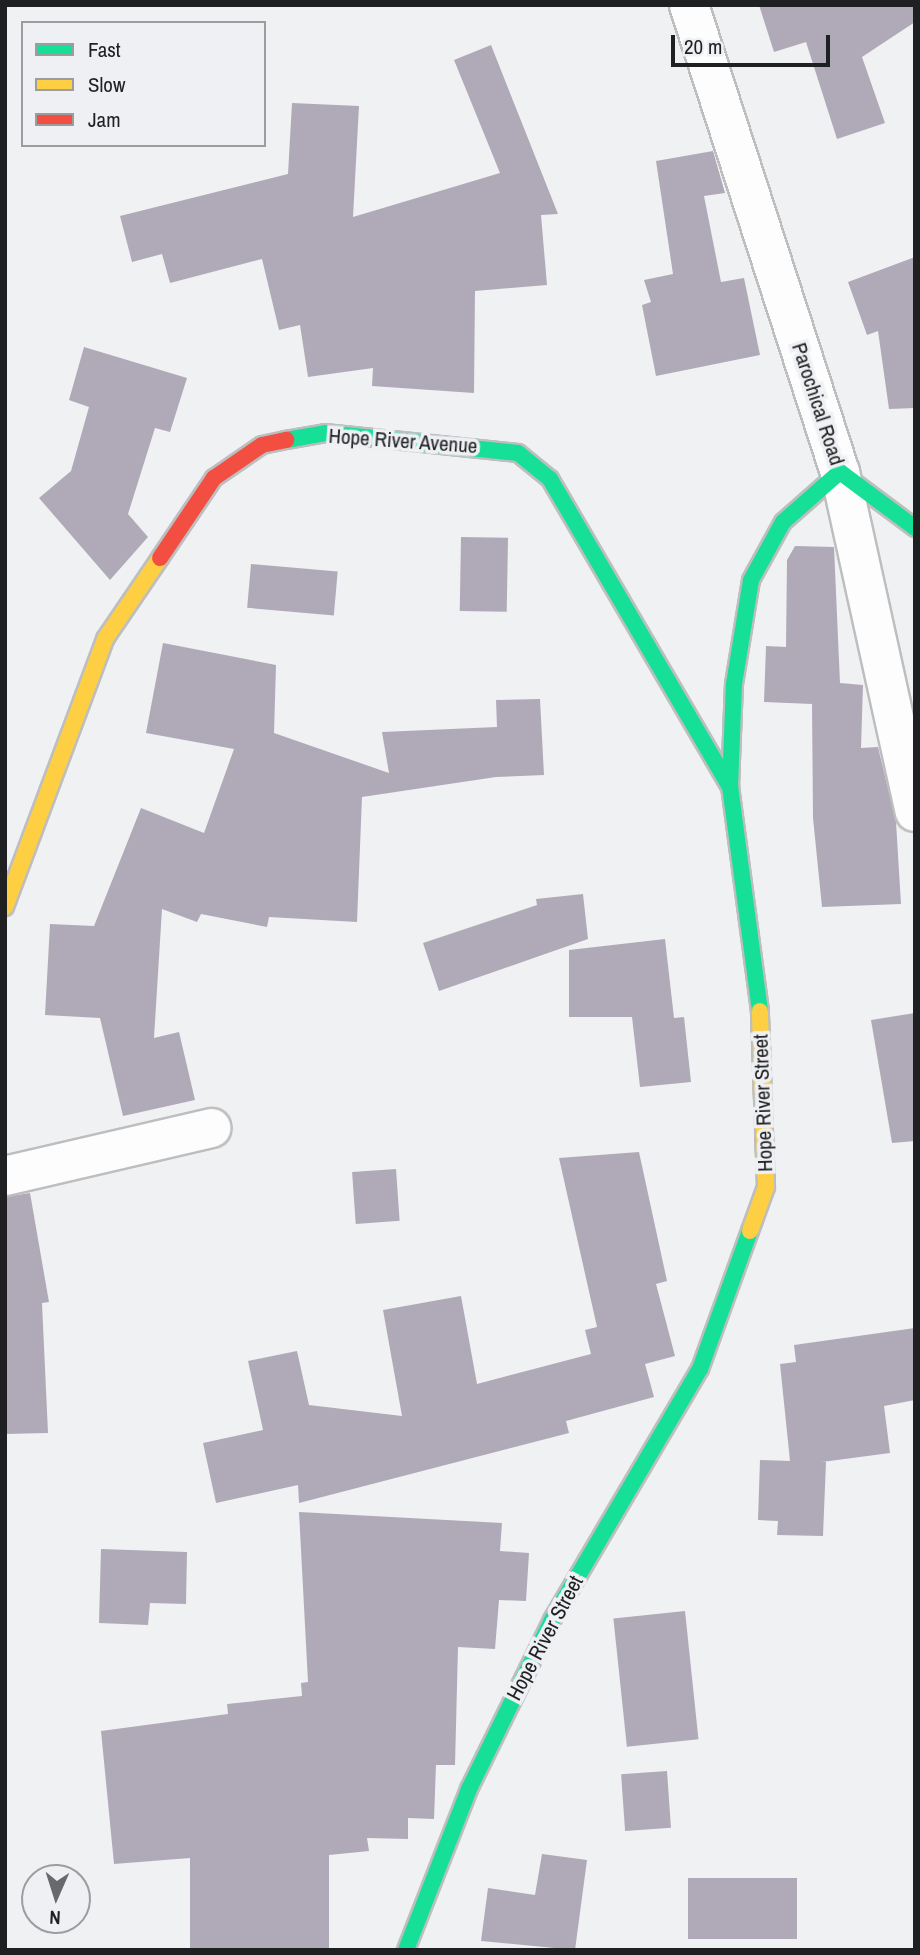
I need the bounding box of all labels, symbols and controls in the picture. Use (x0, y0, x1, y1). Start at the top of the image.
legend (21, 21, 266, 147)
scale bar (675, 21, 834, 65)
text: 20 m (684, 32, 722, 61)
text: Fast (88, 35, 121, 64)
text: Slow (88, 70, 125, 99)
text: Jam (88, 105, 121, 134)
street label: Parochical Road (786, 340, 850, 468)
street label: Hope River Avenue (327, 423, 479, 459)
street label: Hope River Street (748, 1034, 778, 1172)
street label: Hope River Street (502, 1571, 588, 1705)
north arrow (21, 1864, 91, 1934)
text: N (49, 1905, 61, 1931)

